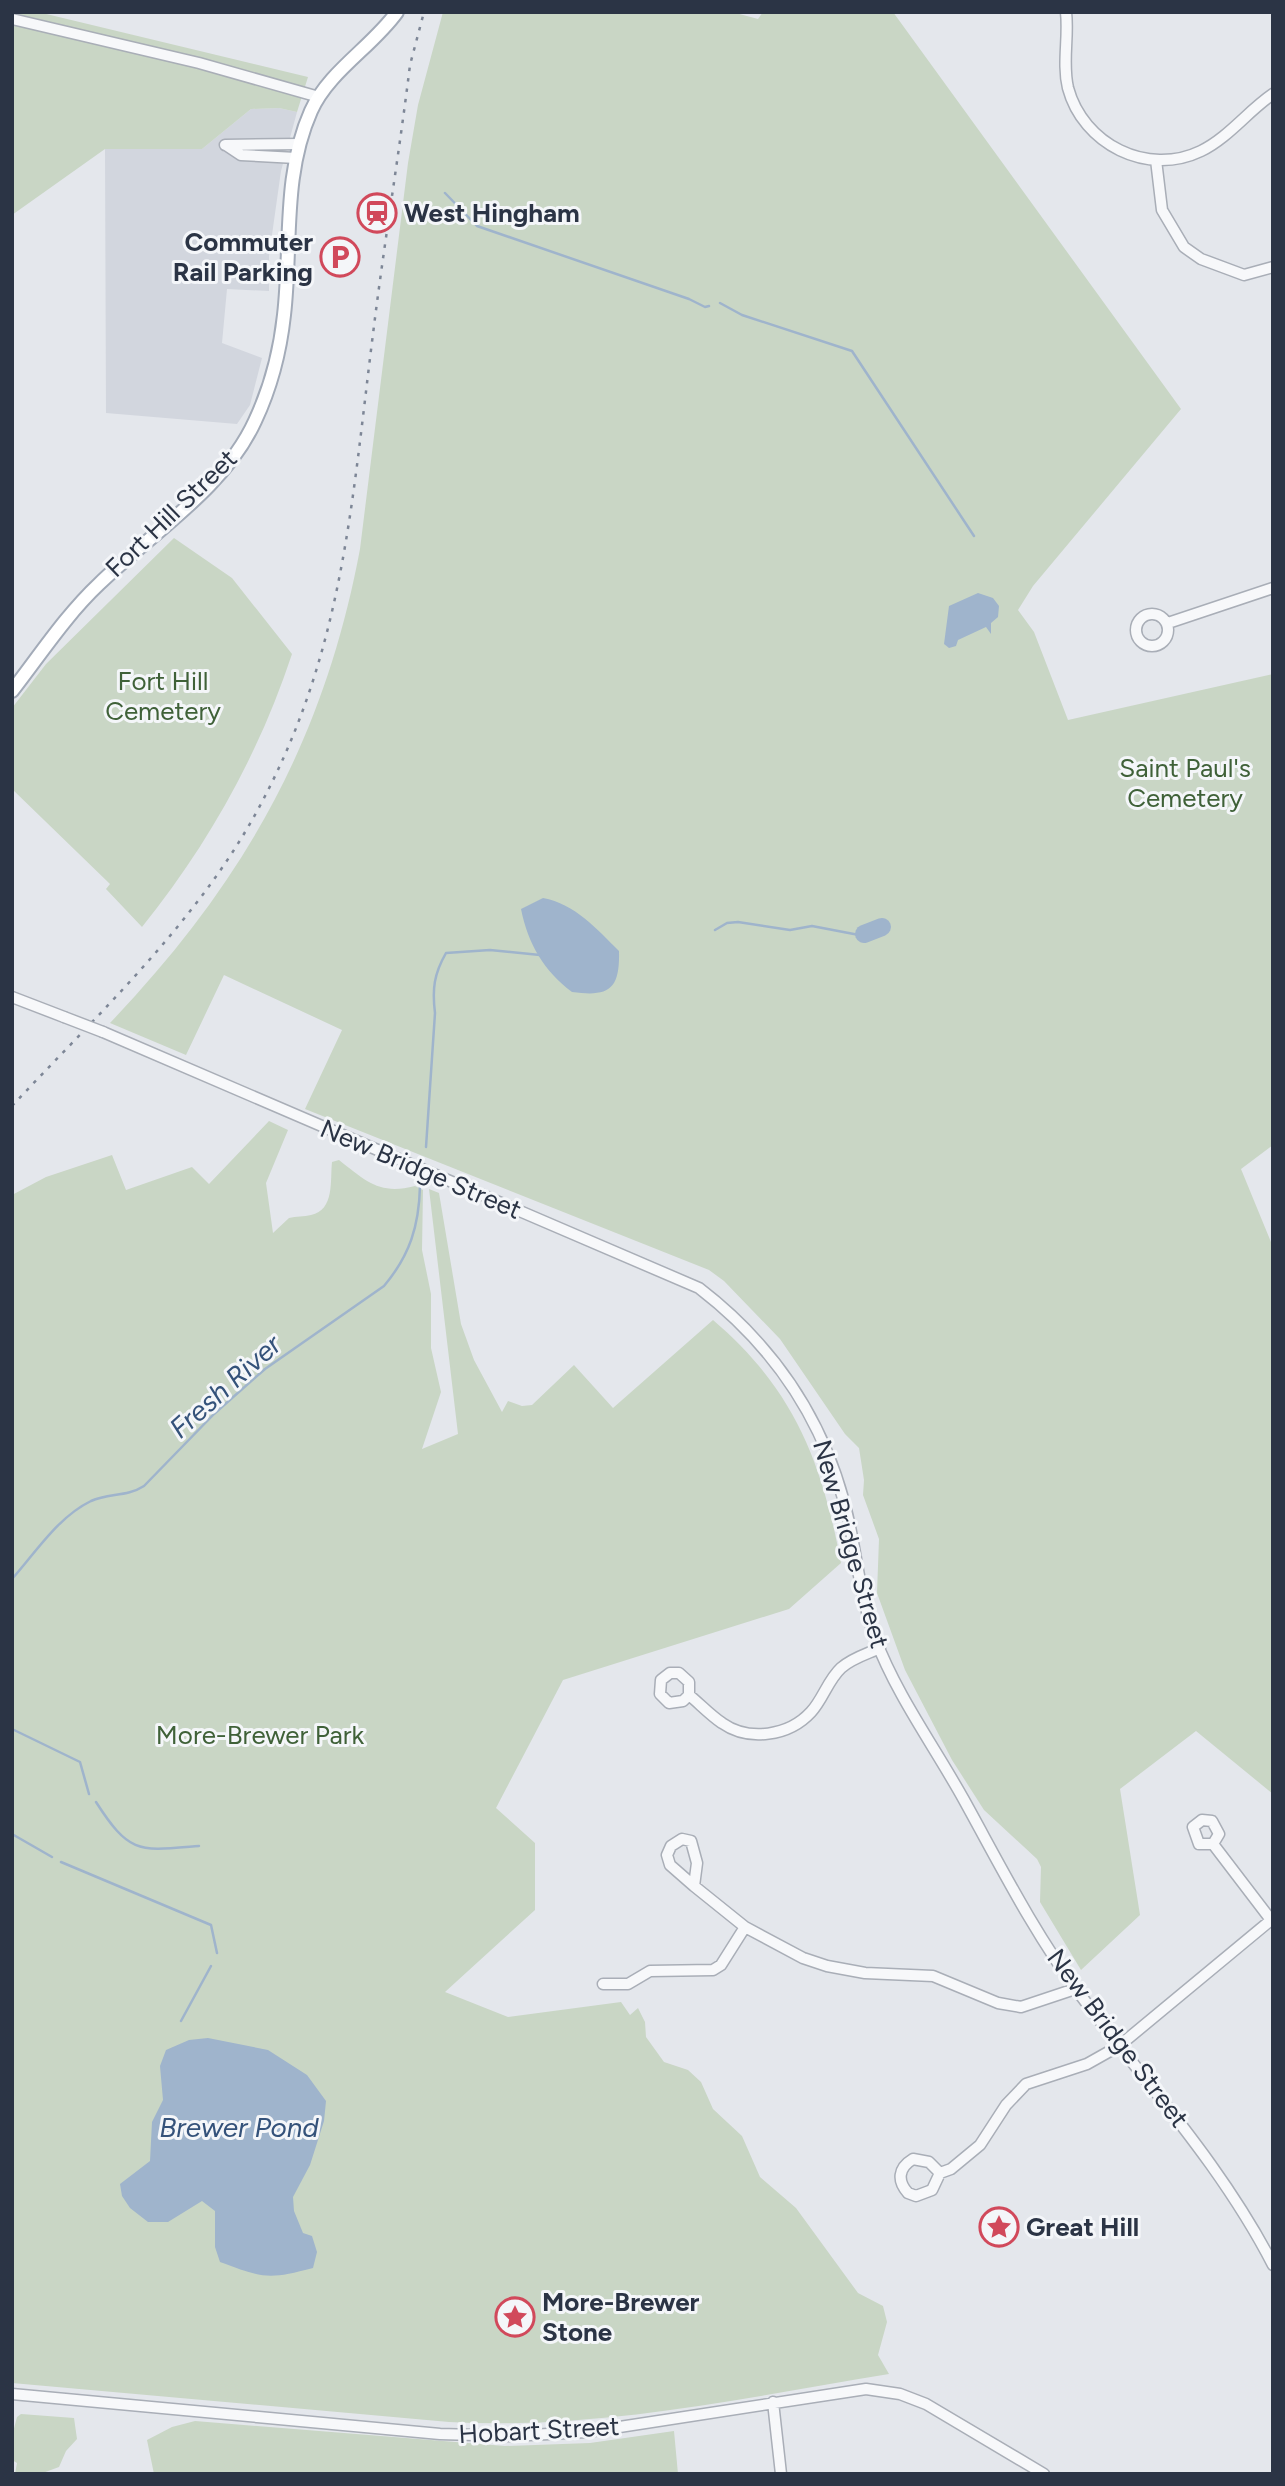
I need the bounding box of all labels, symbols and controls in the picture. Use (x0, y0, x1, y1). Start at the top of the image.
station icon: West Hingham (356, 192, 398, 234)
place label: West Hingham (404, 197, 580, 229)
place label: Commuter Rail Parking (173, 226, 313, 288)
parking icon: Commuter Rail Parking (319, 236, 361, 278)
street label: Fort Hill Street (99, 442, 243, 584)
park label: Fort Hill Cemetery (105, 665, 221, 727)
park label: Saint Paul's Cemetery (1119, 752, 1251, 814)
street label: New Bridge Street (316, 1112, 527, 1226)
water label: Fresh River (162, 1326, 289, 1445)
street label: New Bridge Street (806, 1436, 896, 1652)
park label: More-Brewer Park (156, 1719, 365, 1751)
street label: New Bridge Street (1040, 1942, 1196, 2134)
water label: Brewer Pond (159, 2110, 319, 2144)
place icon: Great Hill (978, 2206, 1020, 2248)
place label: Great Hill (1026, 2211, 1139, 2243)
place label: More-Brewer Stone (542, 2286, 700, 2348)
place icon: More-Brewer Stone (494, 2296, 536, 2338)
street label: Hobart Street (458, 2410, 620, 2450)

